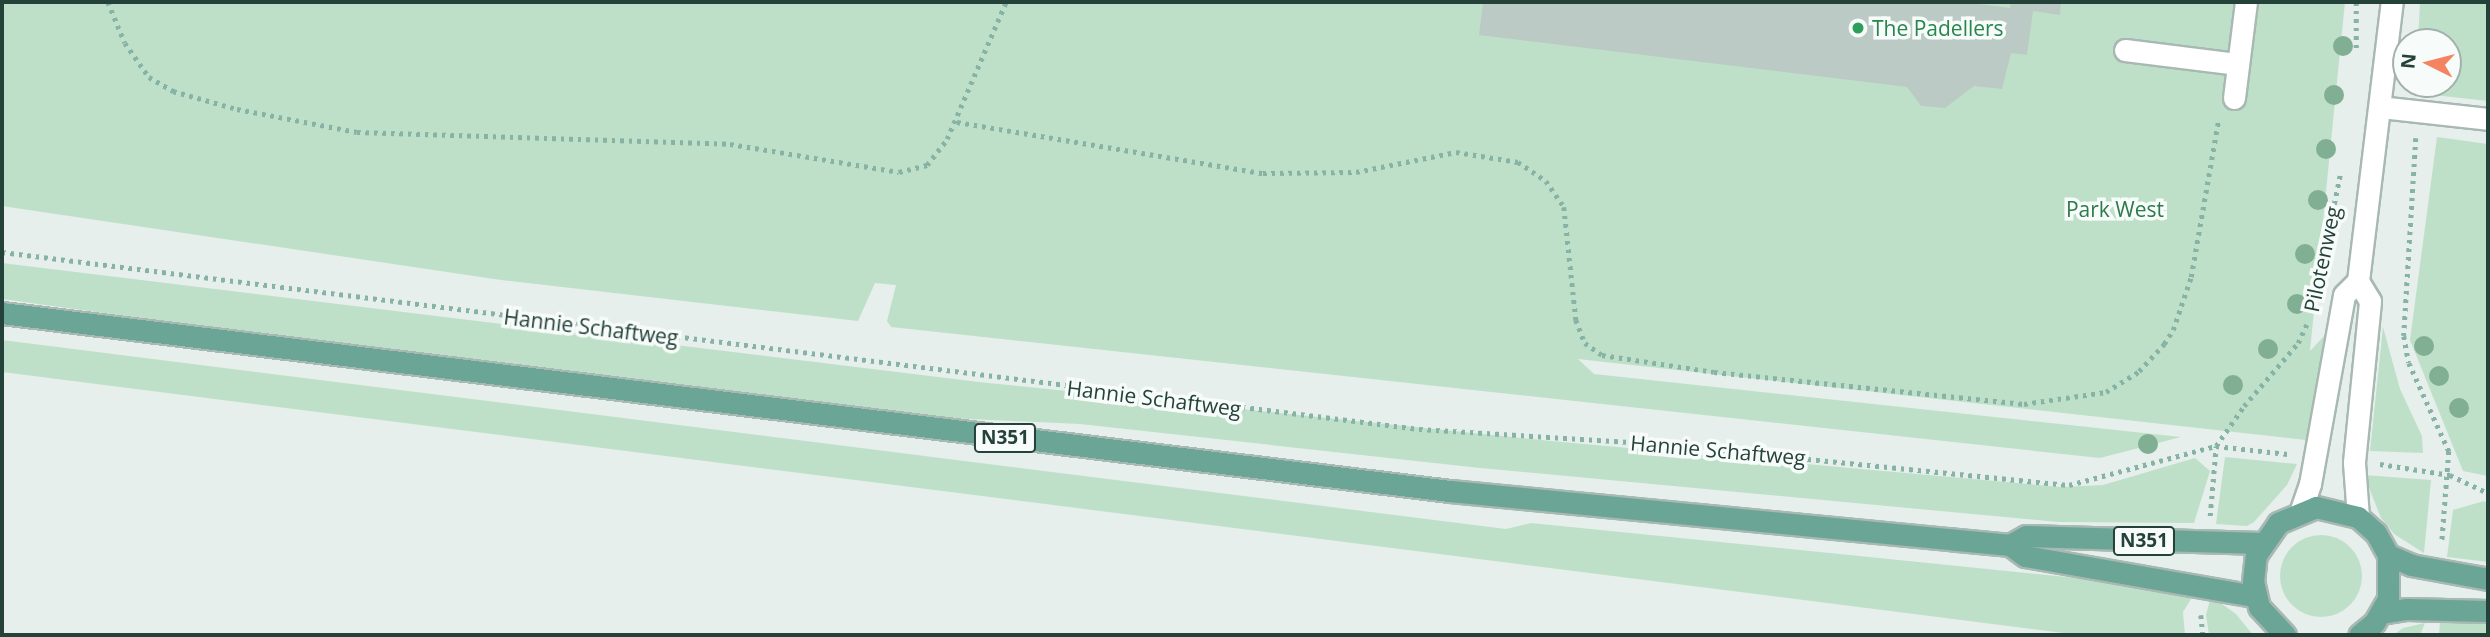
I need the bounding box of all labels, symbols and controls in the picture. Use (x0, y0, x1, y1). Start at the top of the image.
place label: The Padellers (1872, 15, 2004, 41)
marker: The Padellers (1850, 20, 1866, 36)
north arrow (2392, 28, 2462, 98)
text: N (2394, 52, 2422, 70)
park label: Park West (2066, 196, 2164, 222)
street label: Pilotenweg (2299, 204, 2345, 314)
street label: Hannie Schaftweg (502, 304, 680, 350)
street label: Hannie Schaftweg (1065, 375, 1243, 421)
road number: N351 (974, 422, 1036, 453)
street label: Hannie Schaftweg (1629, 430, 1807, 470)
road number: N351 (2112, 526, 2176, 556)

